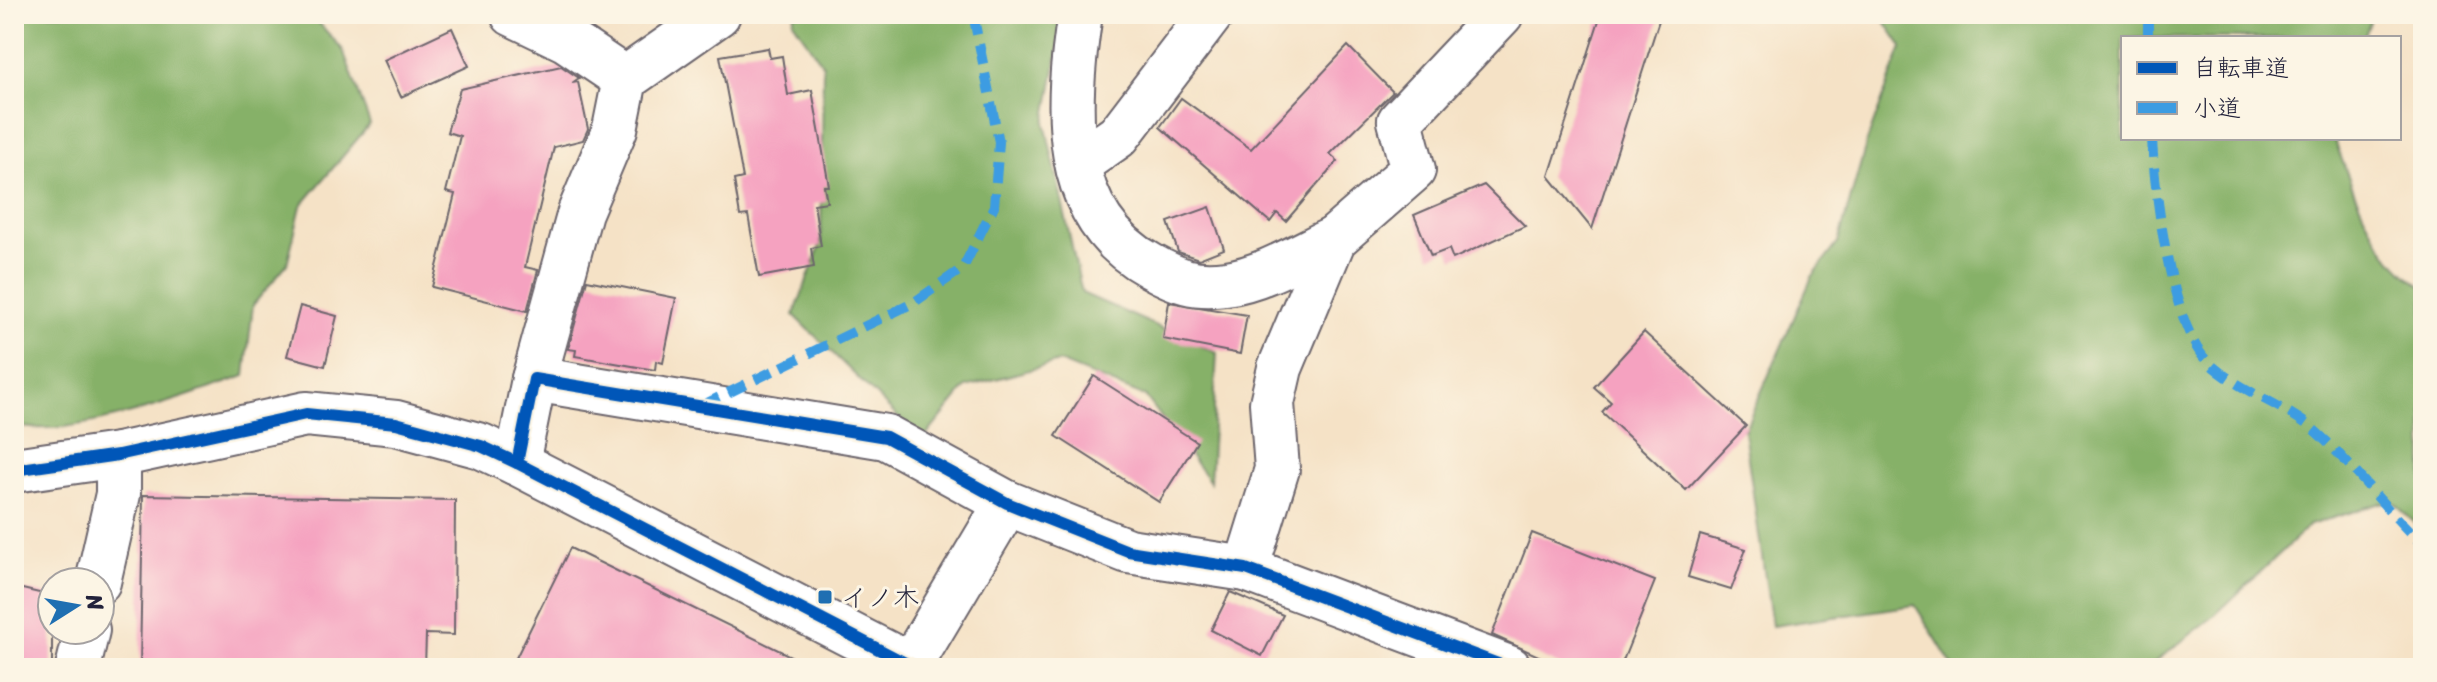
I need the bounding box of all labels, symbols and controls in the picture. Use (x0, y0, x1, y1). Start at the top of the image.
legend (2121, 36, 2401, 140)
text: 自転車道 (2193, 47, 2289, 89)
text: 小道 (2193, 87, 2241, 129)
north arrow (36, 566, 116, 646)
place label: イノ木 (841, 574, 919, 620)
marker: イノ木 (816, 588, 834, 606)
text: N (74, 590, 116, 614)

